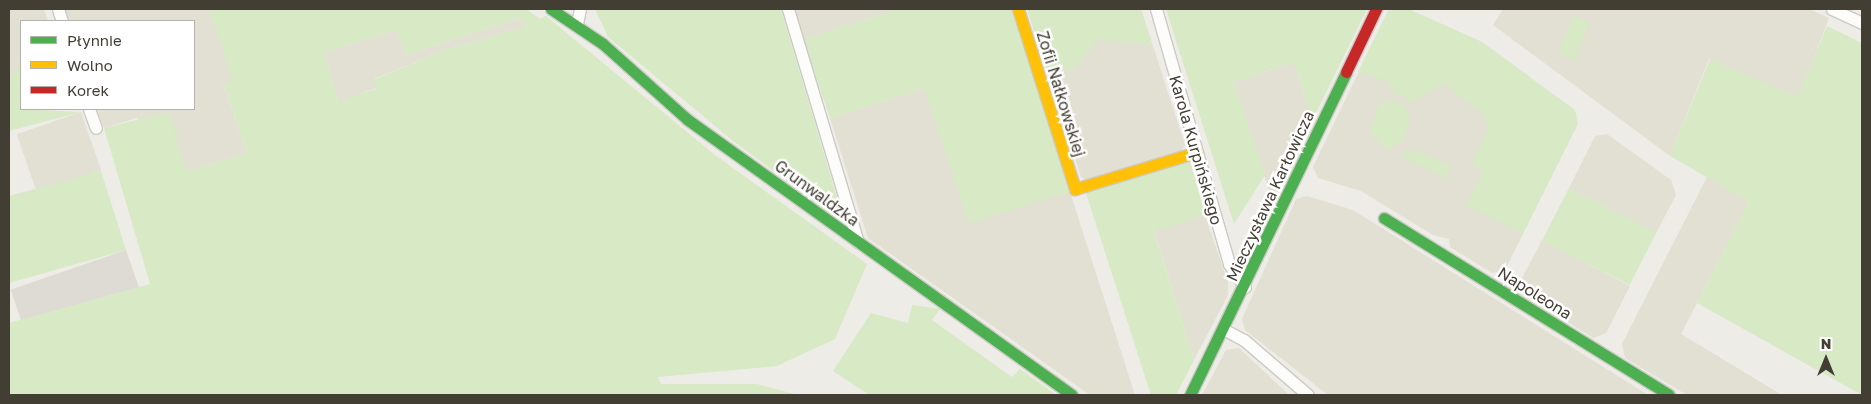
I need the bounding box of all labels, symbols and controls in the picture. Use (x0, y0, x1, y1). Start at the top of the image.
legend (20, 20, 195, 110)
street label: Zofii Nałkowskiej (1033, 29, 1089, 159)
text: Płynnie (67, 31, 122, 49)
text: Wolno (67, 56, 113, 74)
street label: Karola Kurpińskiego (1165, 73, 1227, 227)
text: Korek (67, 81, 109, 99)
street label: Mieczysława Karłowicza (1222, 108, 1318, 284)
street label: Grunwaldzka (771, 156, 863, 230)
street label: Napoleona (1495, 263, 1575, 323)
north arrow (1801, 334, 1851, 384)
text: N (1821, 335, 1831, 352)

